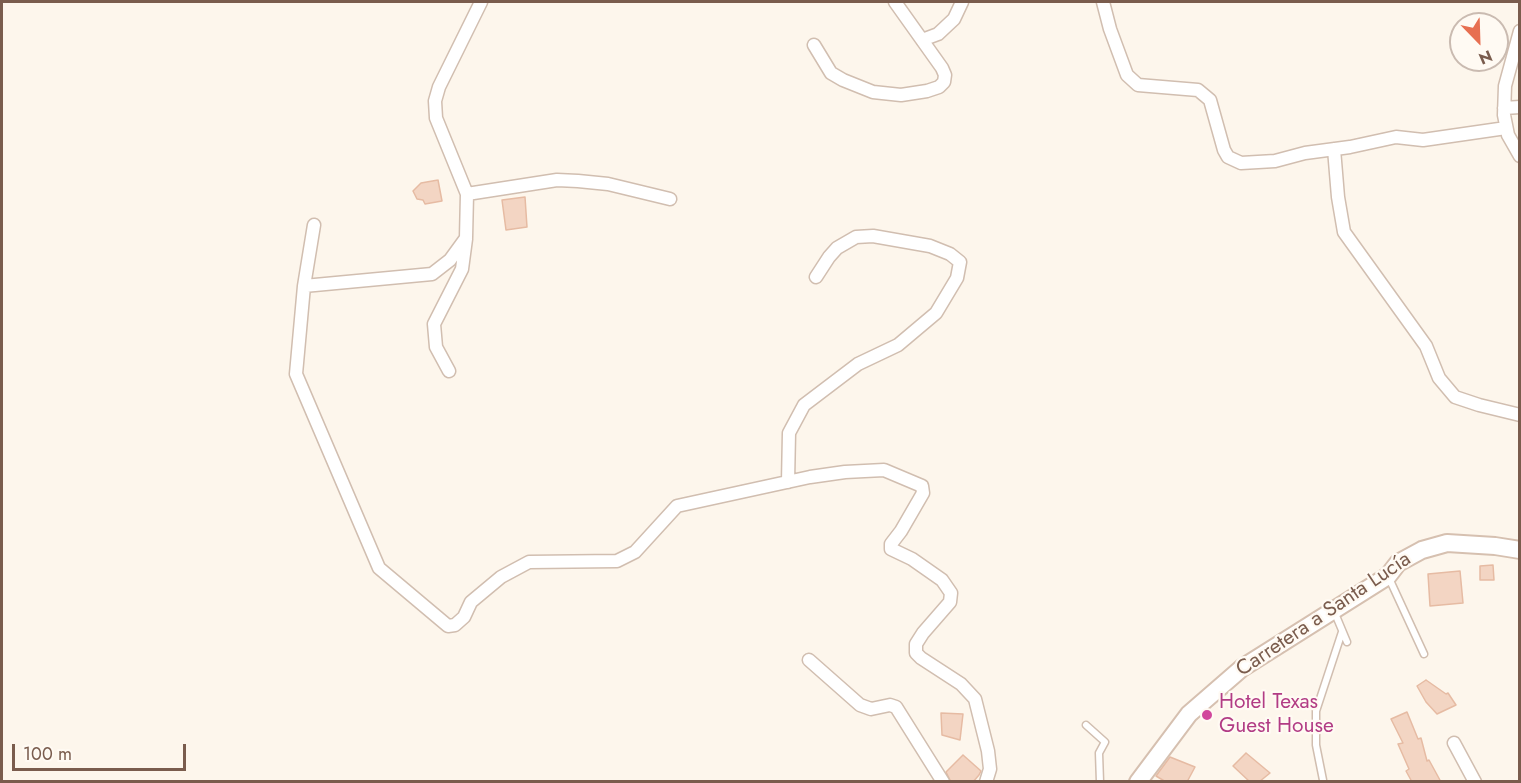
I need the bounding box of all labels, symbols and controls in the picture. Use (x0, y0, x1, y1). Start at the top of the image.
north arrow (1449, 12, 1509, 72)
text: N (1475, 44, 1496, 70)
street label: Carretera a Santa Lucía (1232, 547, 1416, 683)
place label: Hotel Texas Guest House (1219, 690, 1334, 740)
marker: Hotel Texas Guest House (1200, 708, 1214, 722)
scale bar (15, 732, 189, 770)
text: 100 m (23, 741, 72, 767)

